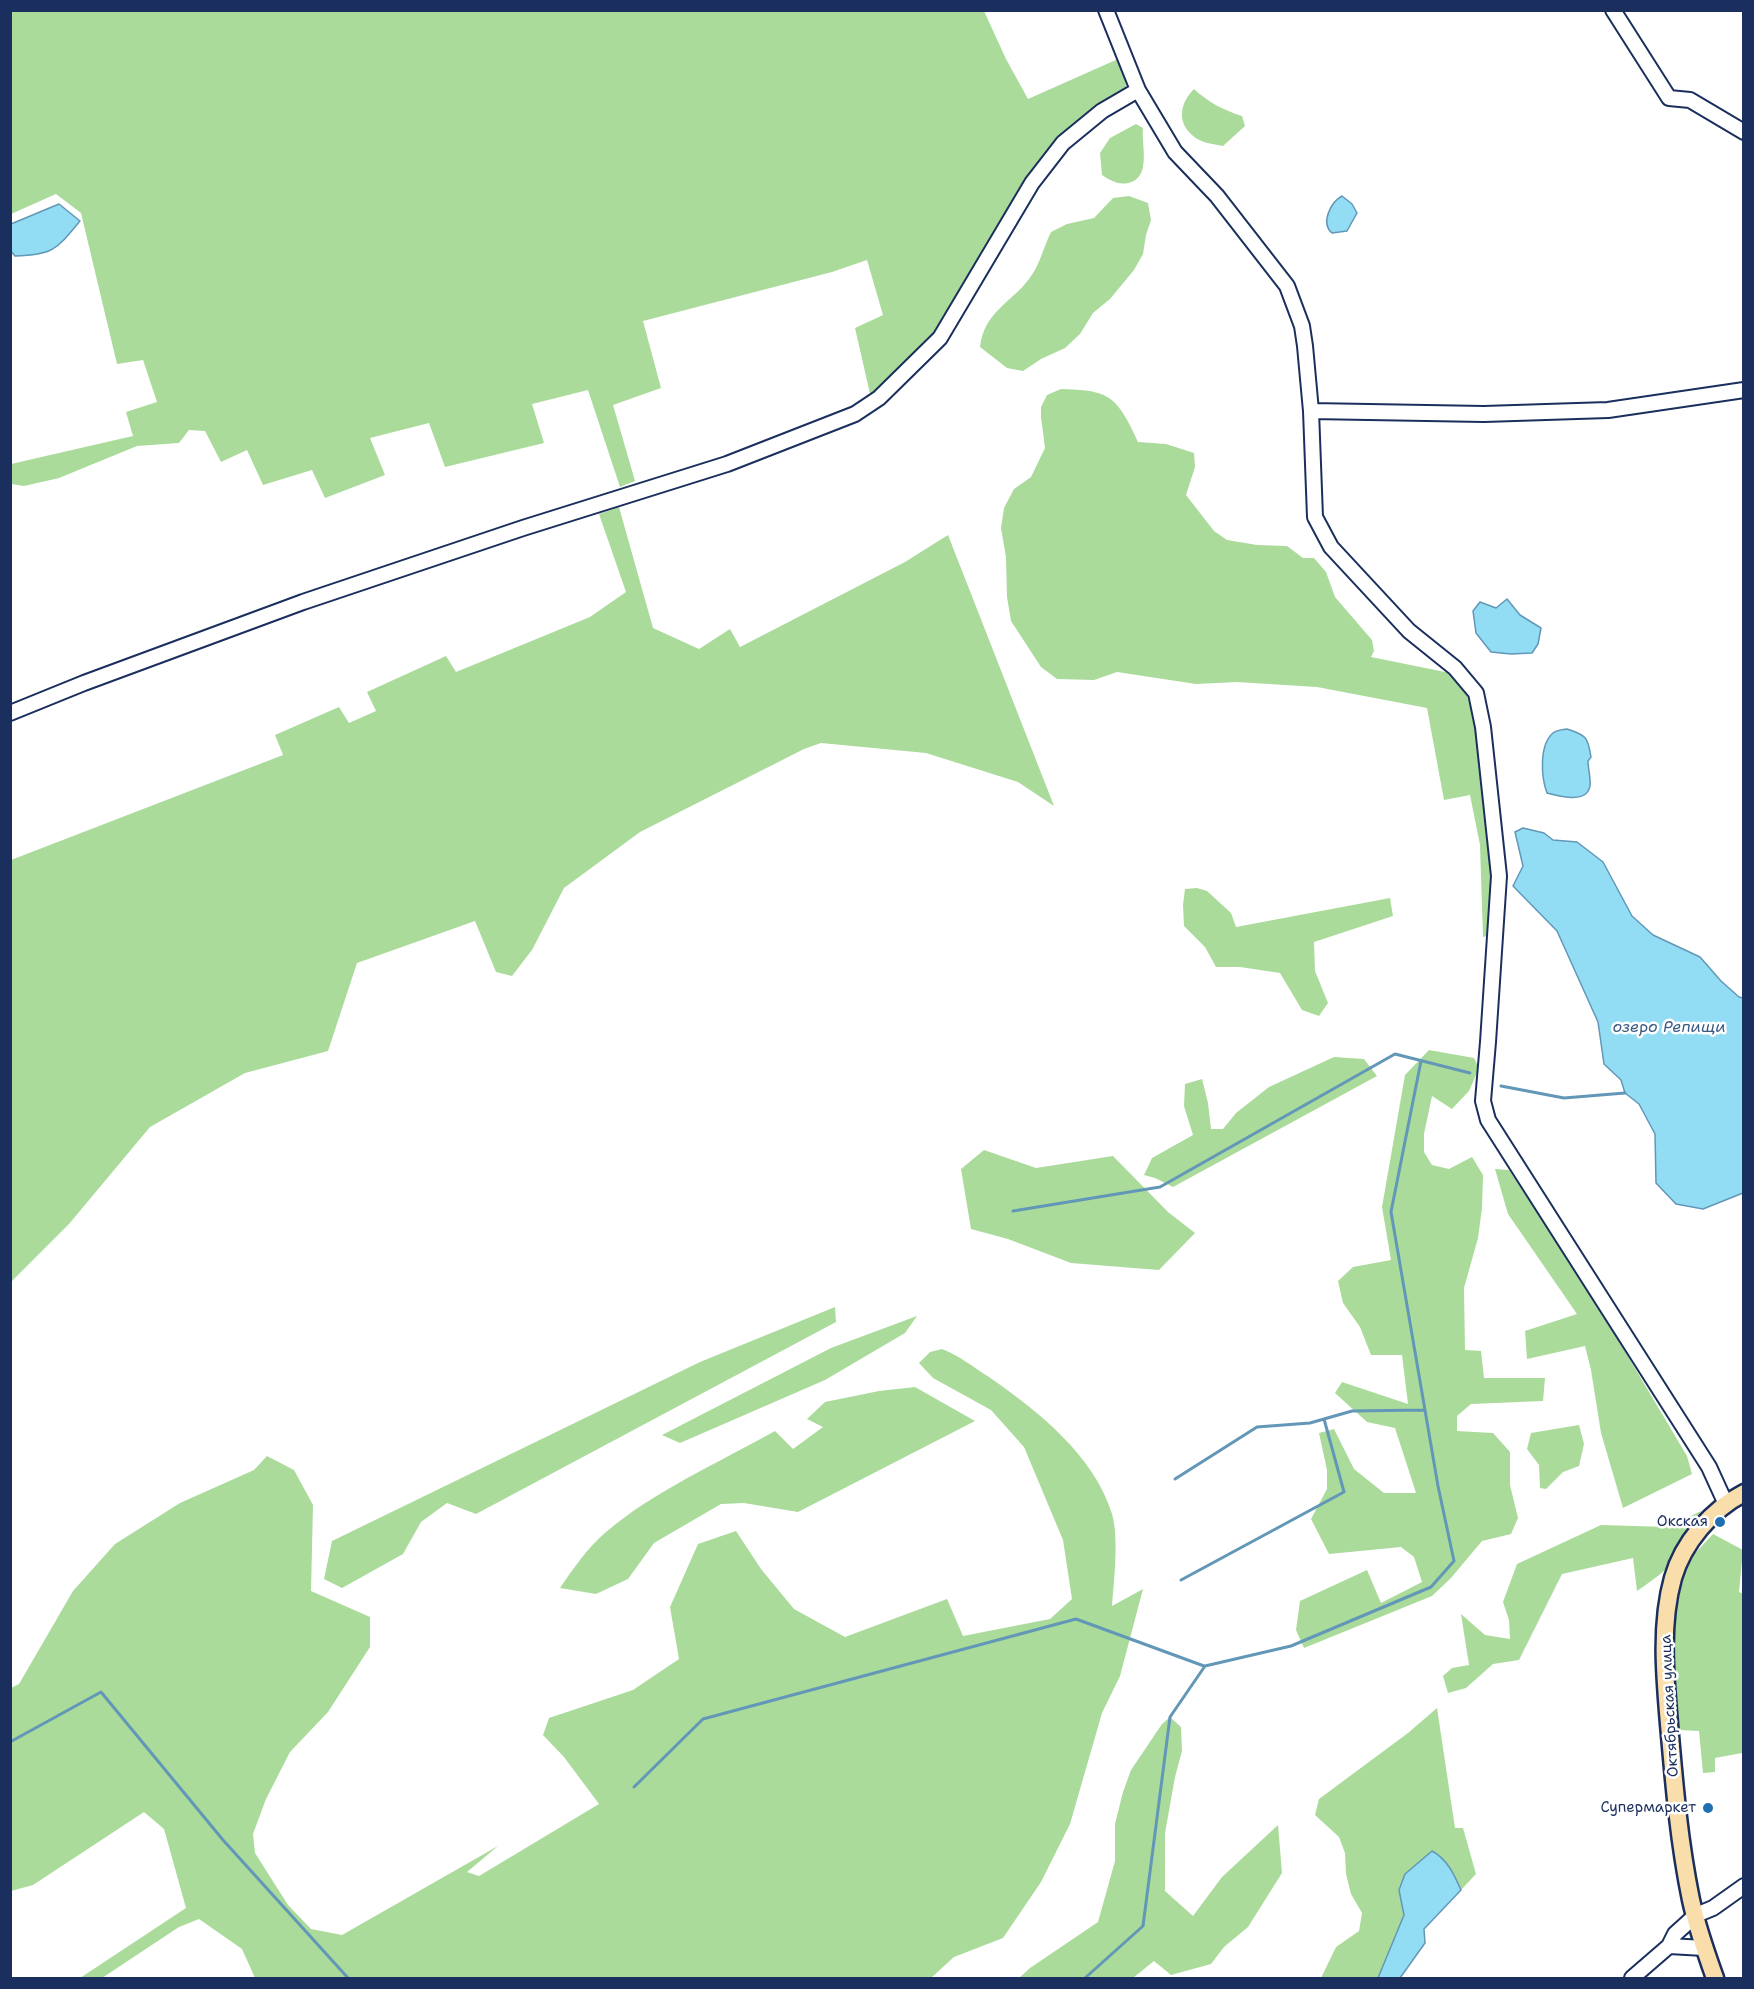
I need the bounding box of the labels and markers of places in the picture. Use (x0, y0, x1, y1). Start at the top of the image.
place label: Окская (1657, 1513, 1708, 1531)
marker: Окская (1713, 1515, 1727, 1529)
place label: Супермаркет (1600, 1799, 1696, 1817)
marker: Супермаркет (1701, 1801, 1715, 1815)

